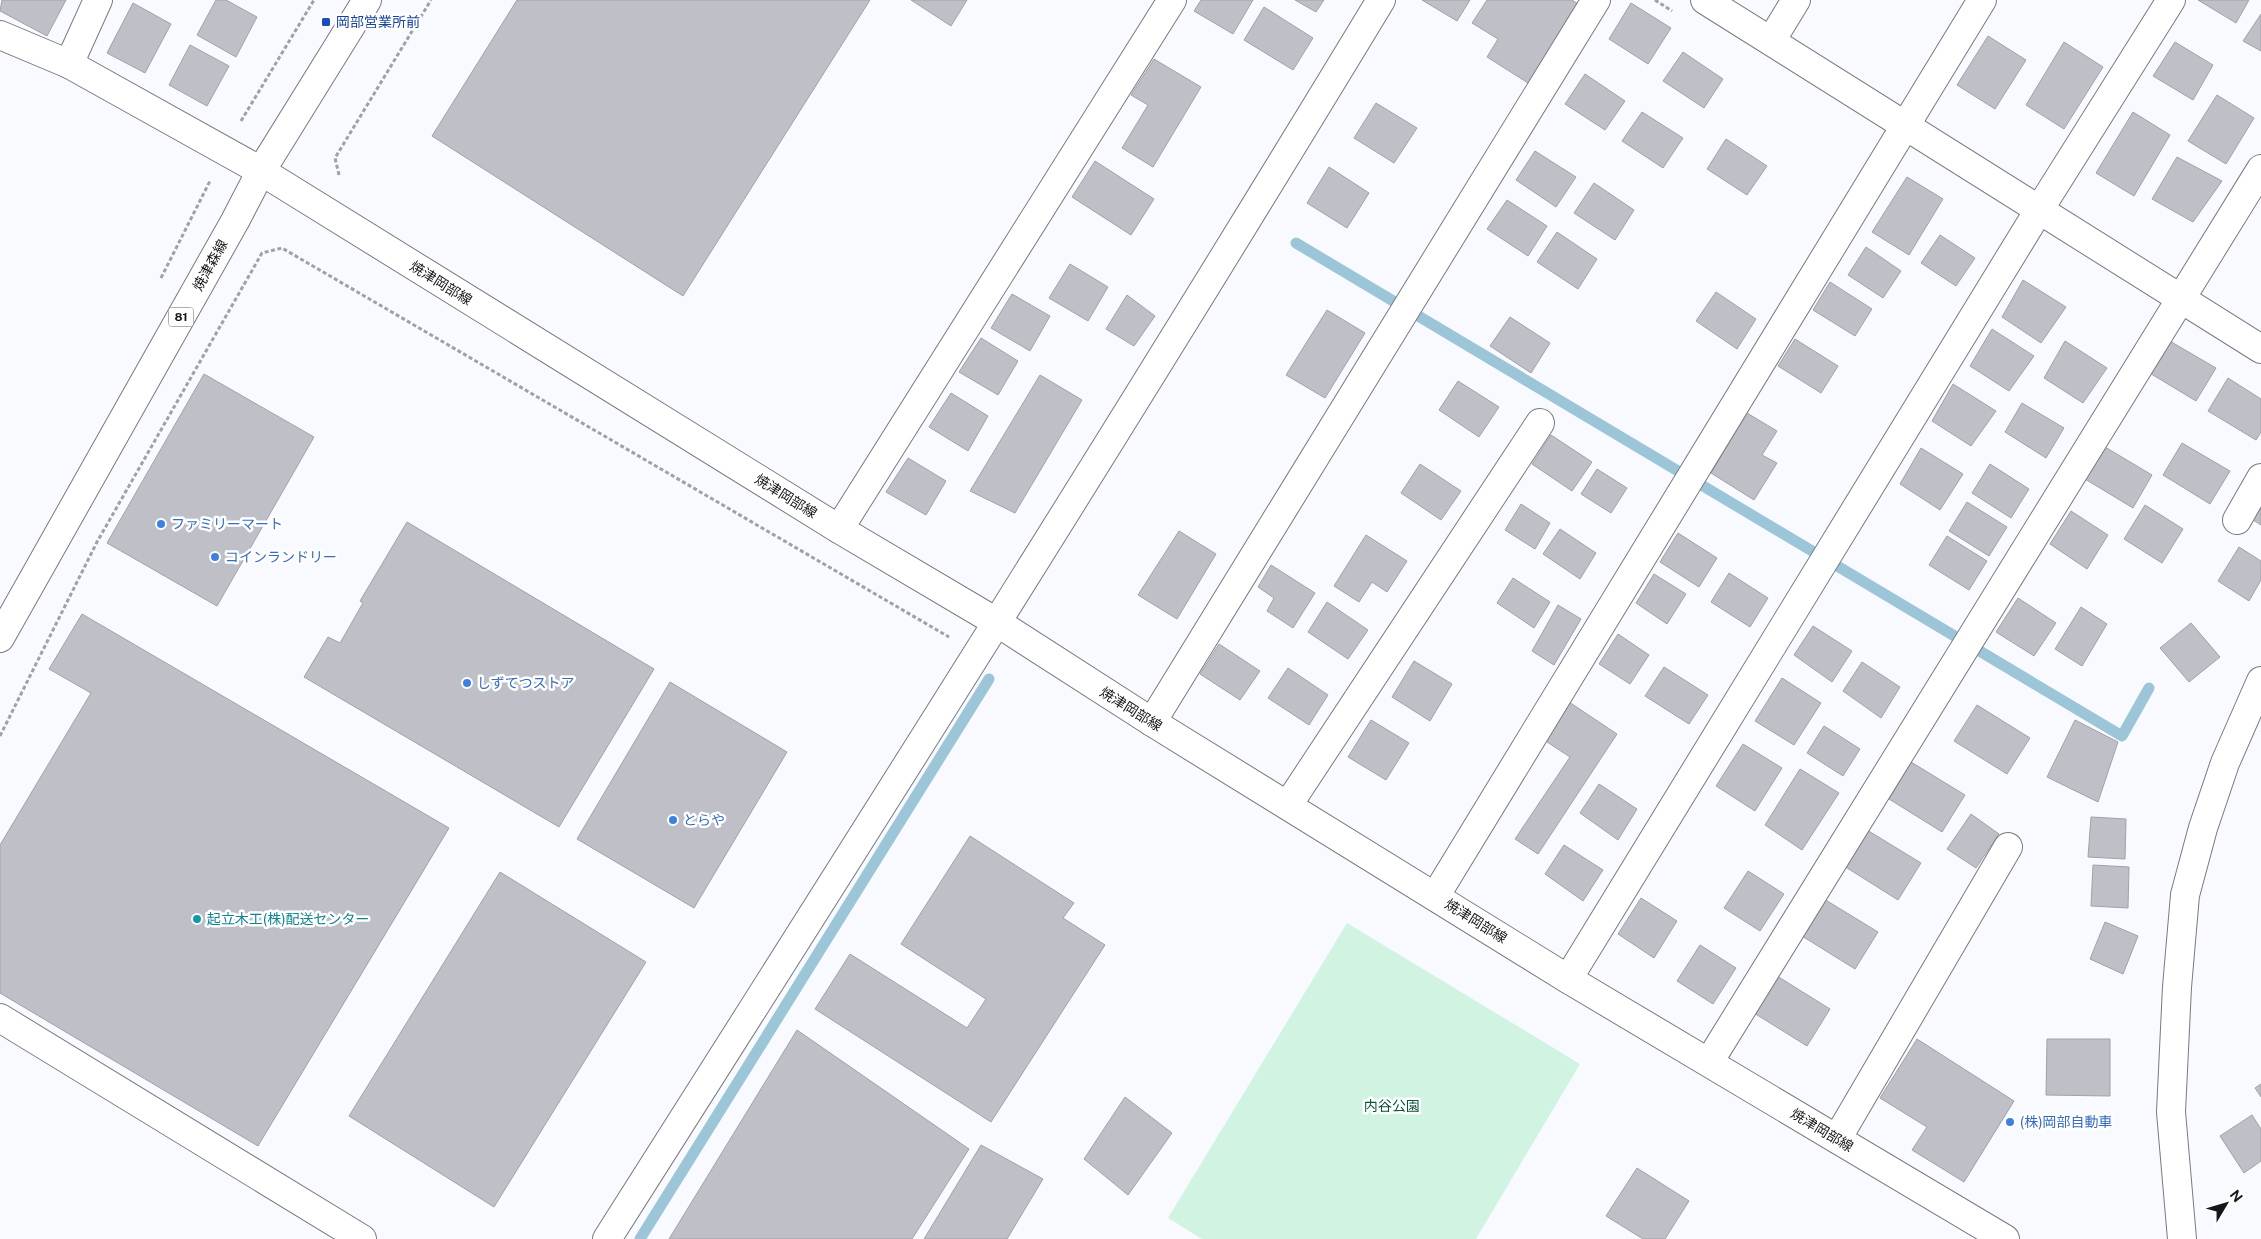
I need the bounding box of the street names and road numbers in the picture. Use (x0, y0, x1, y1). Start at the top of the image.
street label: 焼津森線 (189, 237, 231, 293)
street label: 焼津岡部線 (407, 258, 475, 308)
road number: 81 (168, 308, 194, 326)
street label: 焼津岡部線 (752, 471, 820, 521)
street label: 焼津岡部線 (1097, 684, 1165, 734)
street label: 焼津岡部線 (1442, 896, 1510, 946)
street label: 焼津岡部線 (1788, 1105, 1856, 1155)

